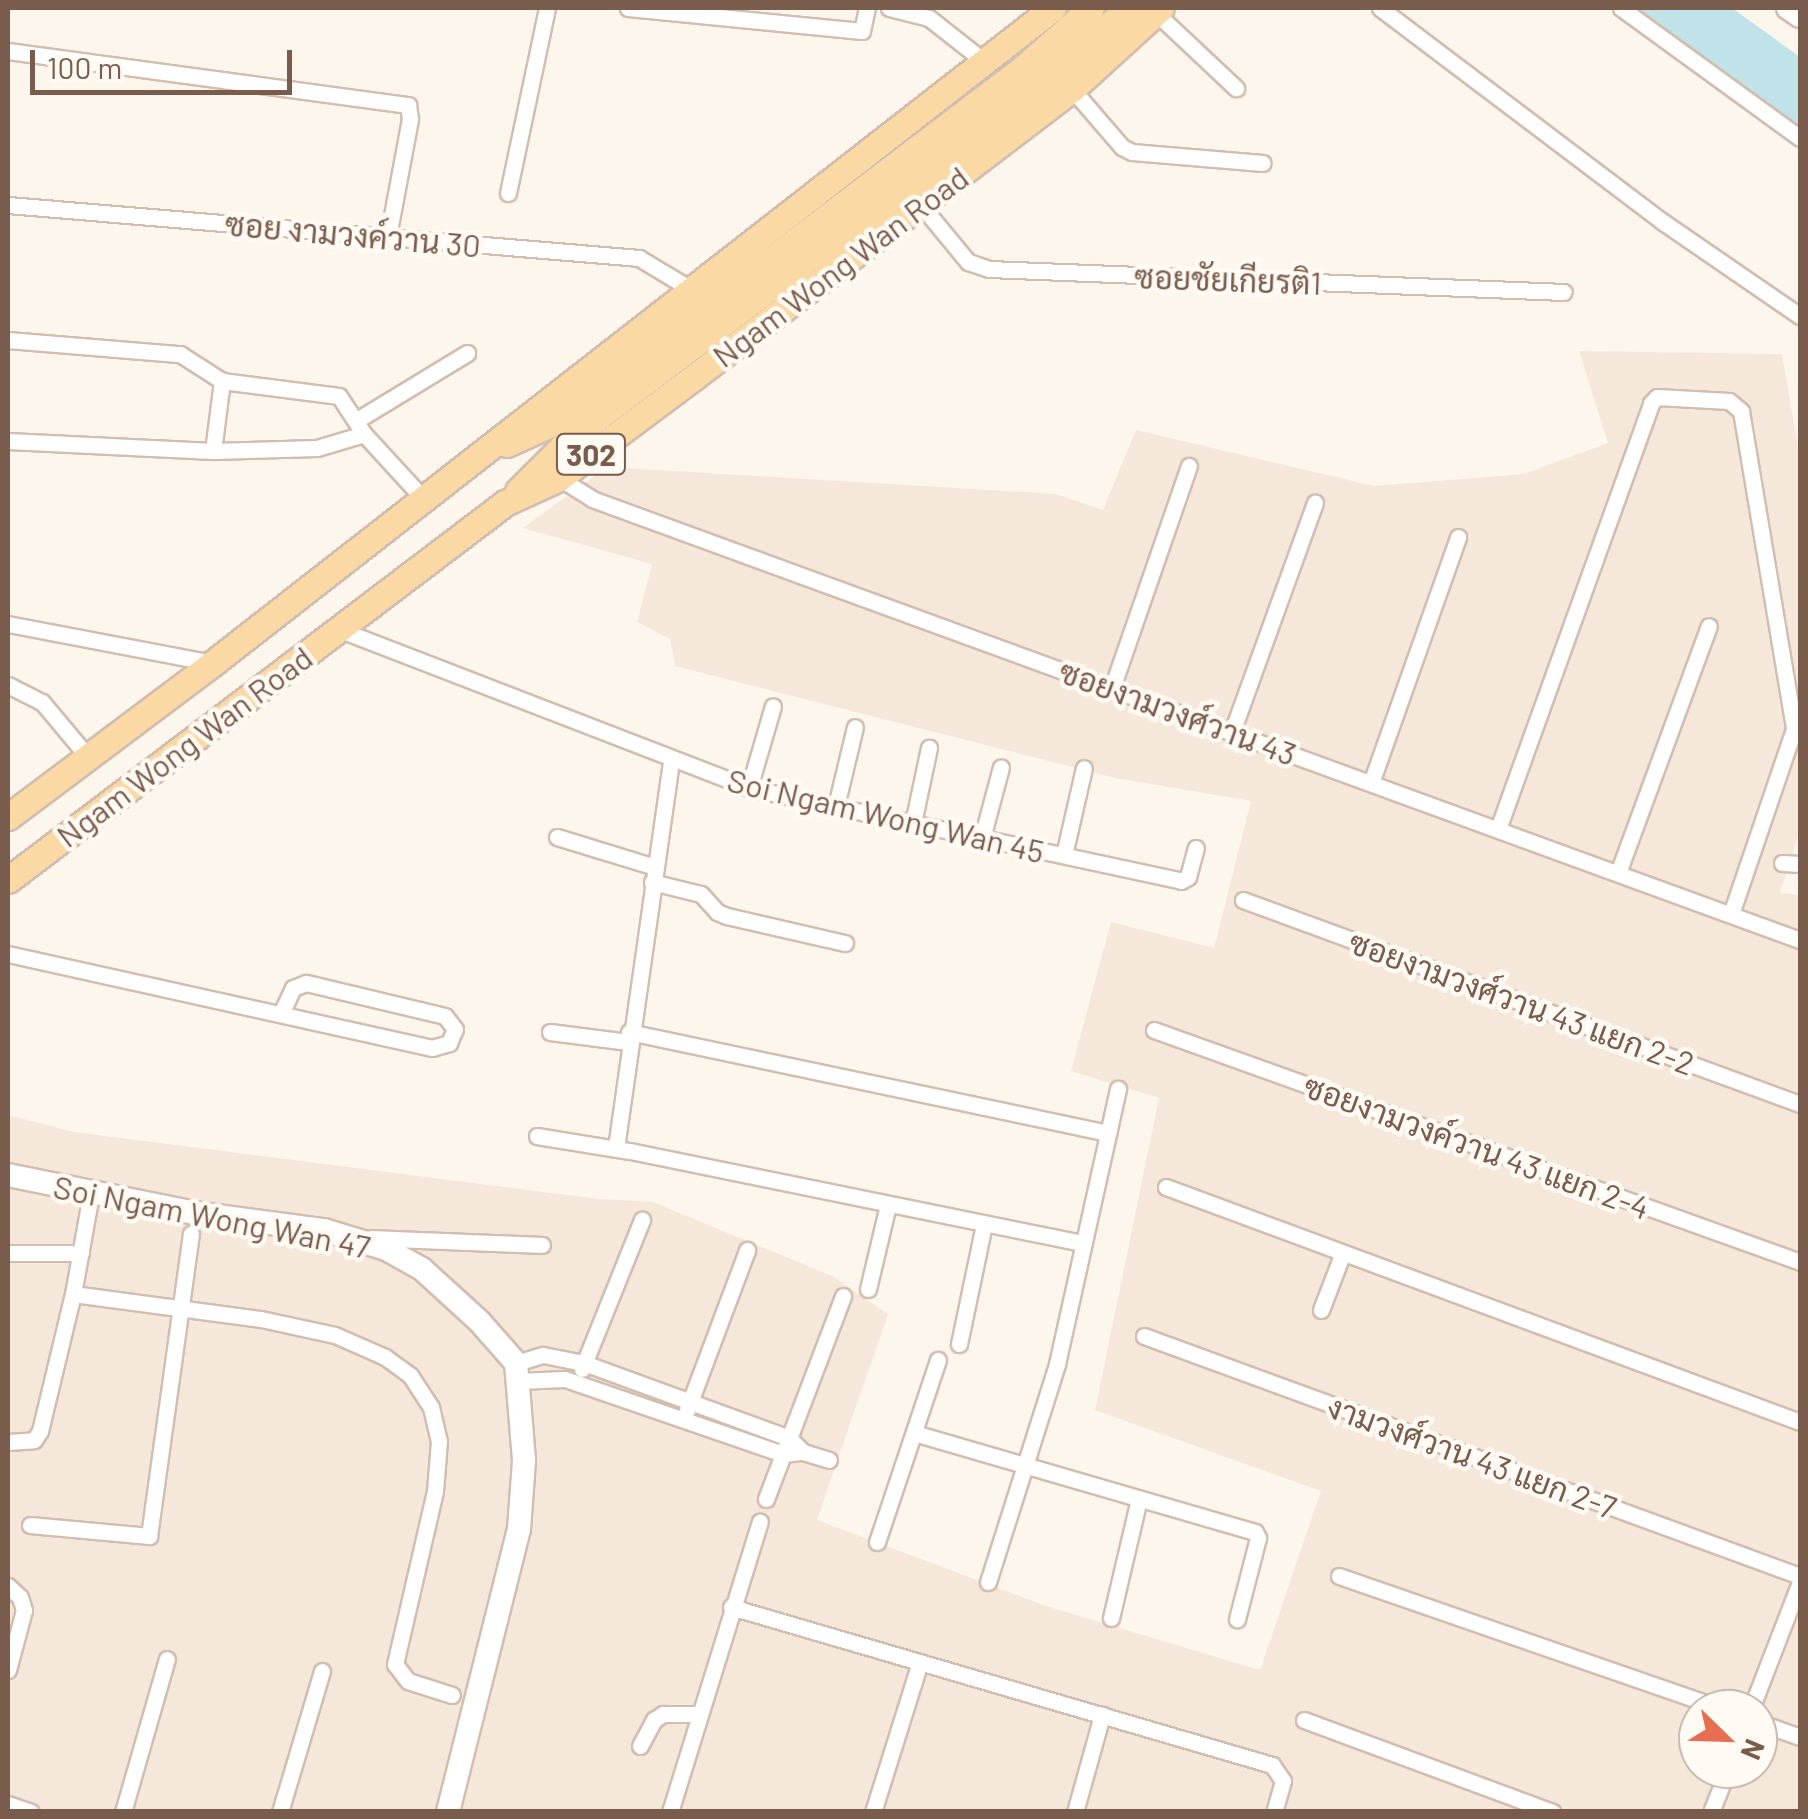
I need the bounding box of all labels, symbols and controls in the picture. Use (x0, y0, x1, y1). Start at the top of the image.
scale bar (35, 30, 298, 92)
text: 100 m (47, 49, 122, 85)
street label: Ngam Wong Wan Road (705, 157, 975, 375)
street label: ซอย งามวงค์วาน 30 (224, 204, 482, 264)
street label: ซอยชัยเกียรติ1 (1134, 257, 1322, 301)
road number: 302 (554, 429, 628, 479)
street label: Ngam Wong Wan Road (49, 637, 319, 855)
street label: ซอยงามวงศ์วาน 43 (1054, 651, 1302, 773)
street label: Soi Ngam Wong Wan 45 (724, 760, 1048, 870)
street label: ซอยงามวงศ์วาน 43 แยก 2-2 (1344, 922, 1700, 1082)
street label: ซอยงามวงค์วาน 43 แยก 2-4 (1299, 1066, 1655, 1226)
street label: Soi Ngam Wong Wan 47 (50, 1166, 374, 1266)
street label: งามวงศ์วาน 43 แยก 2-7 (1322, 1386, 1622, 1526)
north arrow (1678, 1689, 1778, 1789)
text: N (1734, 1735, 1773, 1765)

